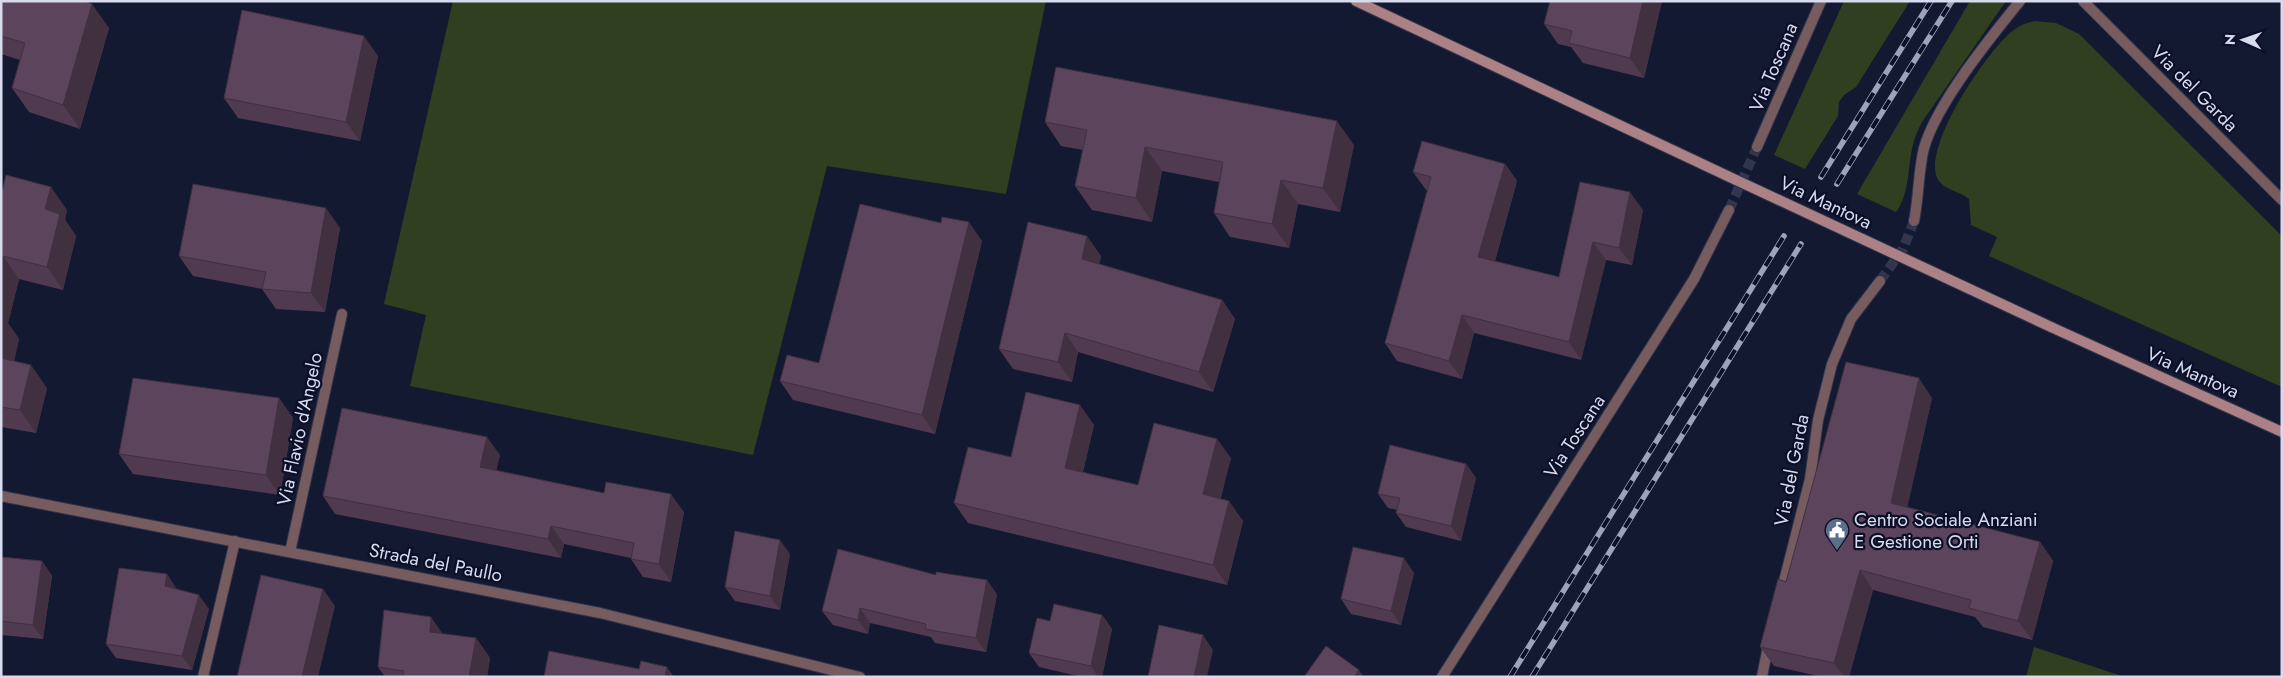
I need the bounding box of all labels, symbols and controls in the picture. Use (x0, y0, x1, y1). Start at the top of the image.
north arrow (2218, 15, 2268, 65)
street label: Via Toscana (1743, 18, 1804, 116)
text: N (2220, 34, 2240, 45)
street label: Via del Garda (2145, 39, 2244, 138)
street label: Via Mantova (1775, 169, 1876, 236)
street label: Via Mantova (2142, 340, 2244, 405)
street label: Via Flavio d'Angelo (270, 350, 329, 508)
street label: Via Toscana (1537, 389, 1612, 483)
street label: Via del Garda (1767, 412, 1816, 528)
place label: Centro Sociale Anziani E Gestione Orti (1854, 506, 2038, 555)
public building icon: Centro Sociale Anziani E Gestione Orti (1824, 517, 1850, 551)
street label: Strada del Paullo (367, 536, 505, 589)

